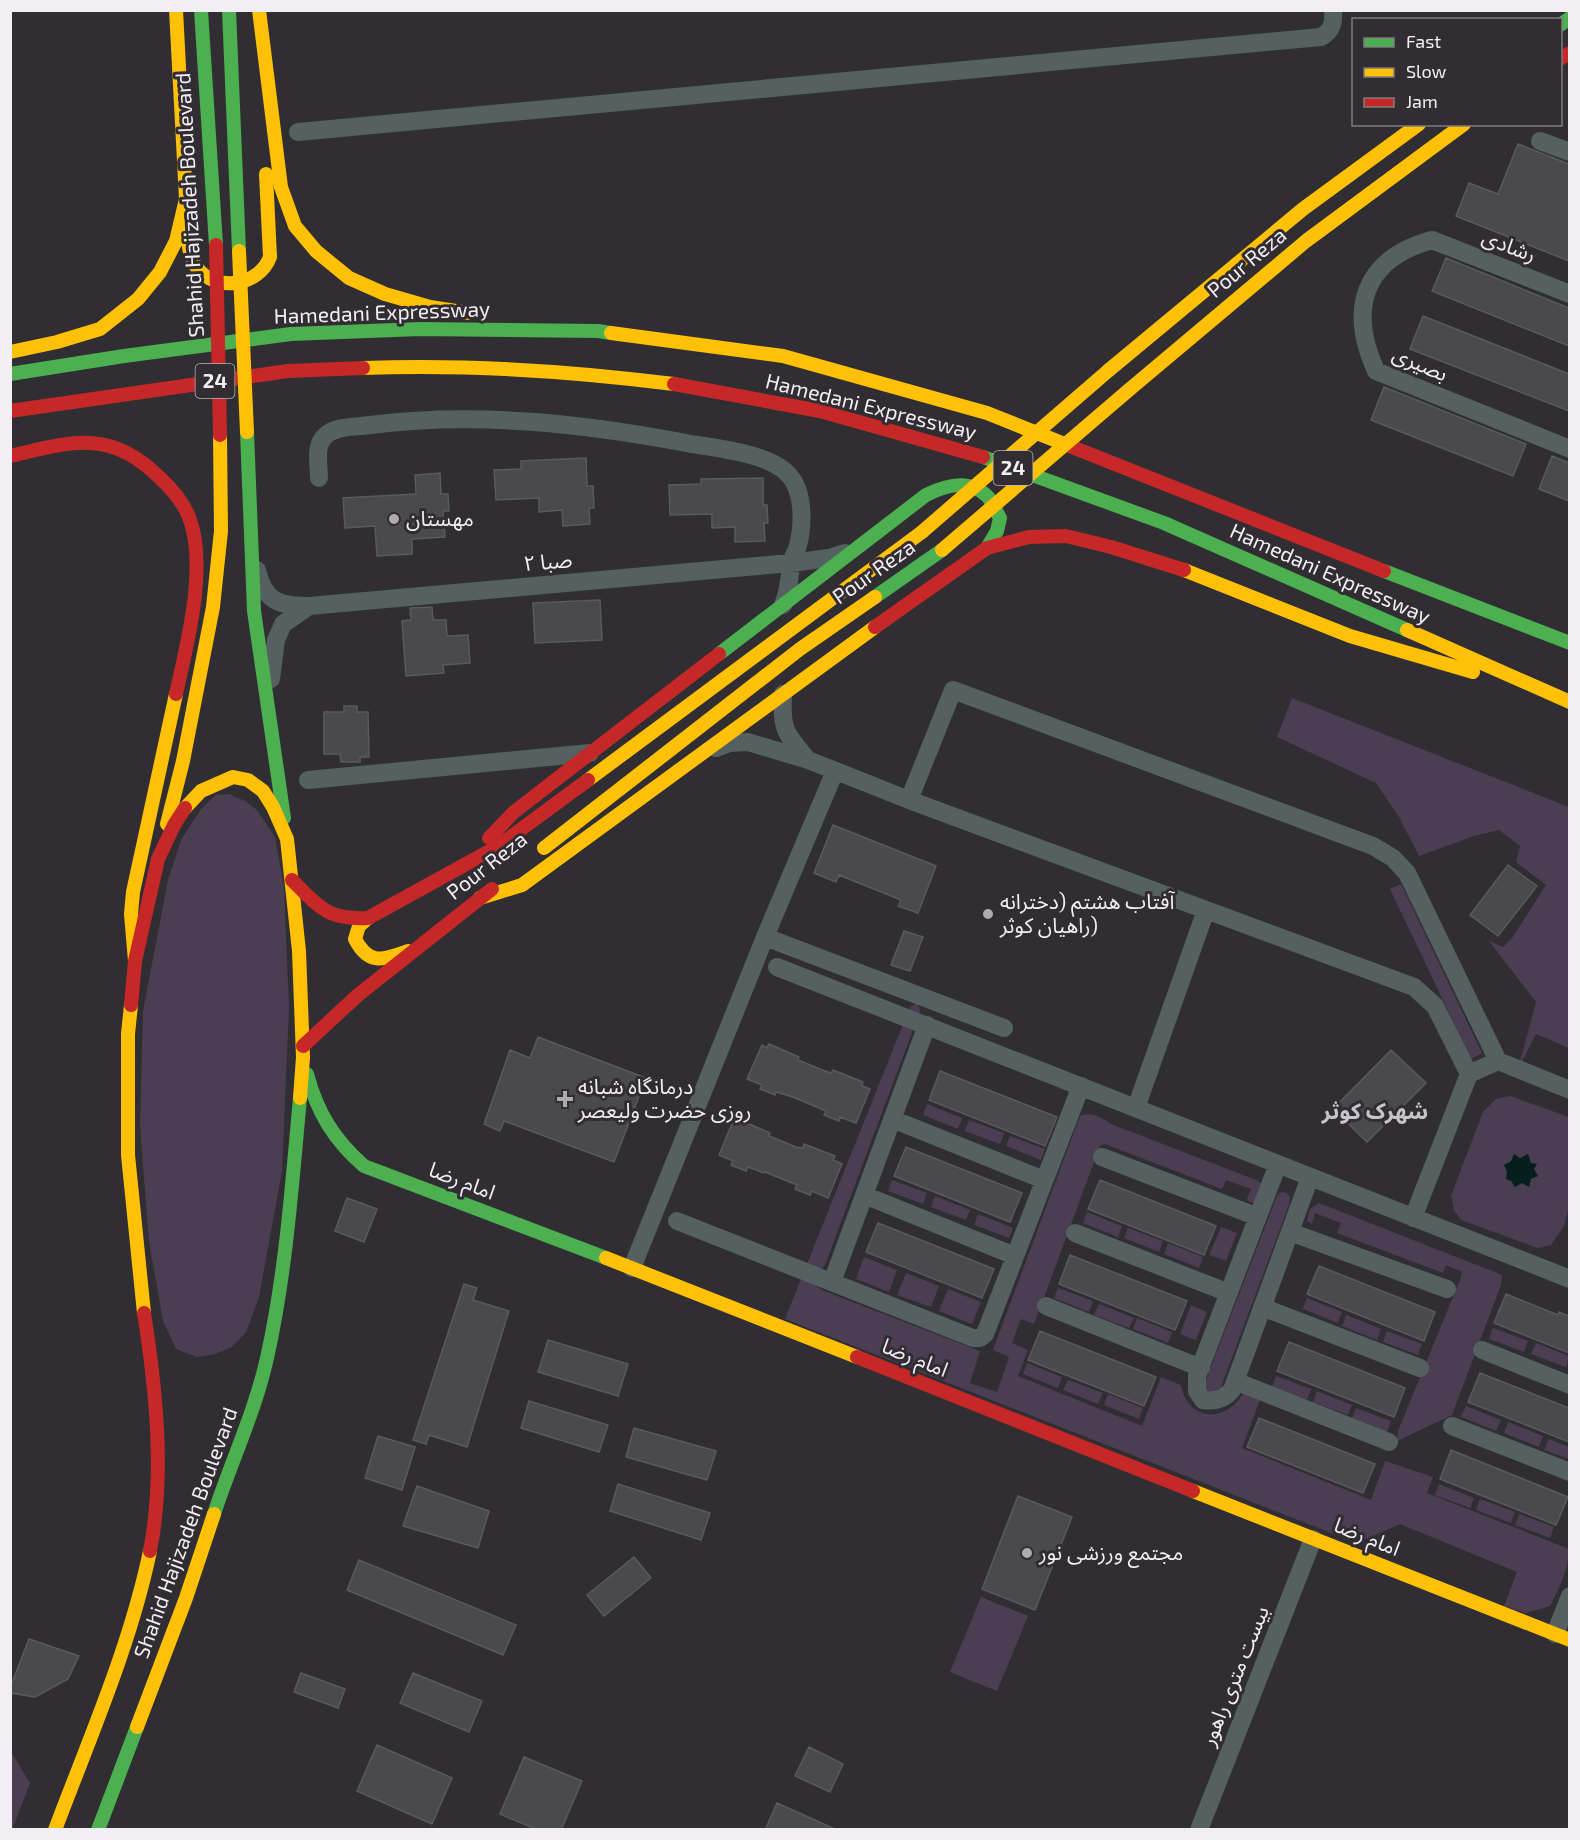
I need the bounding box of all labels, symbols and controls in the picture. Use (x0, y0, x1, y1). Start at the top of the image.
legend (1352, 18, 1562, 126)
text: Fast (1406, 30, 1441, 52)
text: Slow (1406, 60, 1447, 82)
street label: Shahid Hajizadeh Boulevard (169, 72, 209, 338)
text: Jam (1406, 90, 1438, 112)
street label: Pour Reza (1202, 222, 1291, 302)
street label: رشادی (1479, 223, 1540, 267)
street label: Hamedani Expressway (273, 295, 491, 328)
street label: بصیری (1389, 340, 1452, 386)
road number: 24 (196, 364, 234, 398)
street label: Hamedani Expressway (763, 367, 979, 444)
road number: 24 (994, 451, 1032, 485)
place label: مهستان (406, 505, 474, 531)
marker: مهستان (387, 512, 401, 526)
street label: Hamedani Expressway (1227, 517, 1435, 628)
street label: Pour Reza (827, 533, 919, 608)
street label: صبا ۲ (522, 546, 573, 575)
street label: Pour Reza (441, 826, 531, 904)
place label: آفتاب هشتم (دخترانه راهیان کوثر) (999, 888, 1175, 938)
marker: آفتاب هشتم (دخترانه راهیان کوثر) (981, 907, 995, 921)
place label: درمانگاه شبانه روزی حضرت ولیعصر (577, 1073, 751, 1123)
marker: درمانگاه شبانه روزی حضرت ولیعصر (556, 1090, 574, 1108)
district label: شهرک کوثر (1321, 1097, 1428, 1124)
street label: امام رضا (424, 1156, 499, 1208)
street label: امام رضا (877, 1332, 952, 1386)
street label: Shahid Hajizadeh Boulevard (127, 1404, 243, 1662)
street label: امام رضا (1329, 1511, 1404, 1565)
place label: مجتمع ورزشی نور (1038, 1539, 1183, 1568)
marker: مجتمع ورزشی نور (1020, 1546, 1034, 1560)
street label: بیست متری راهور (1194, 1602, 1274, 1750)

